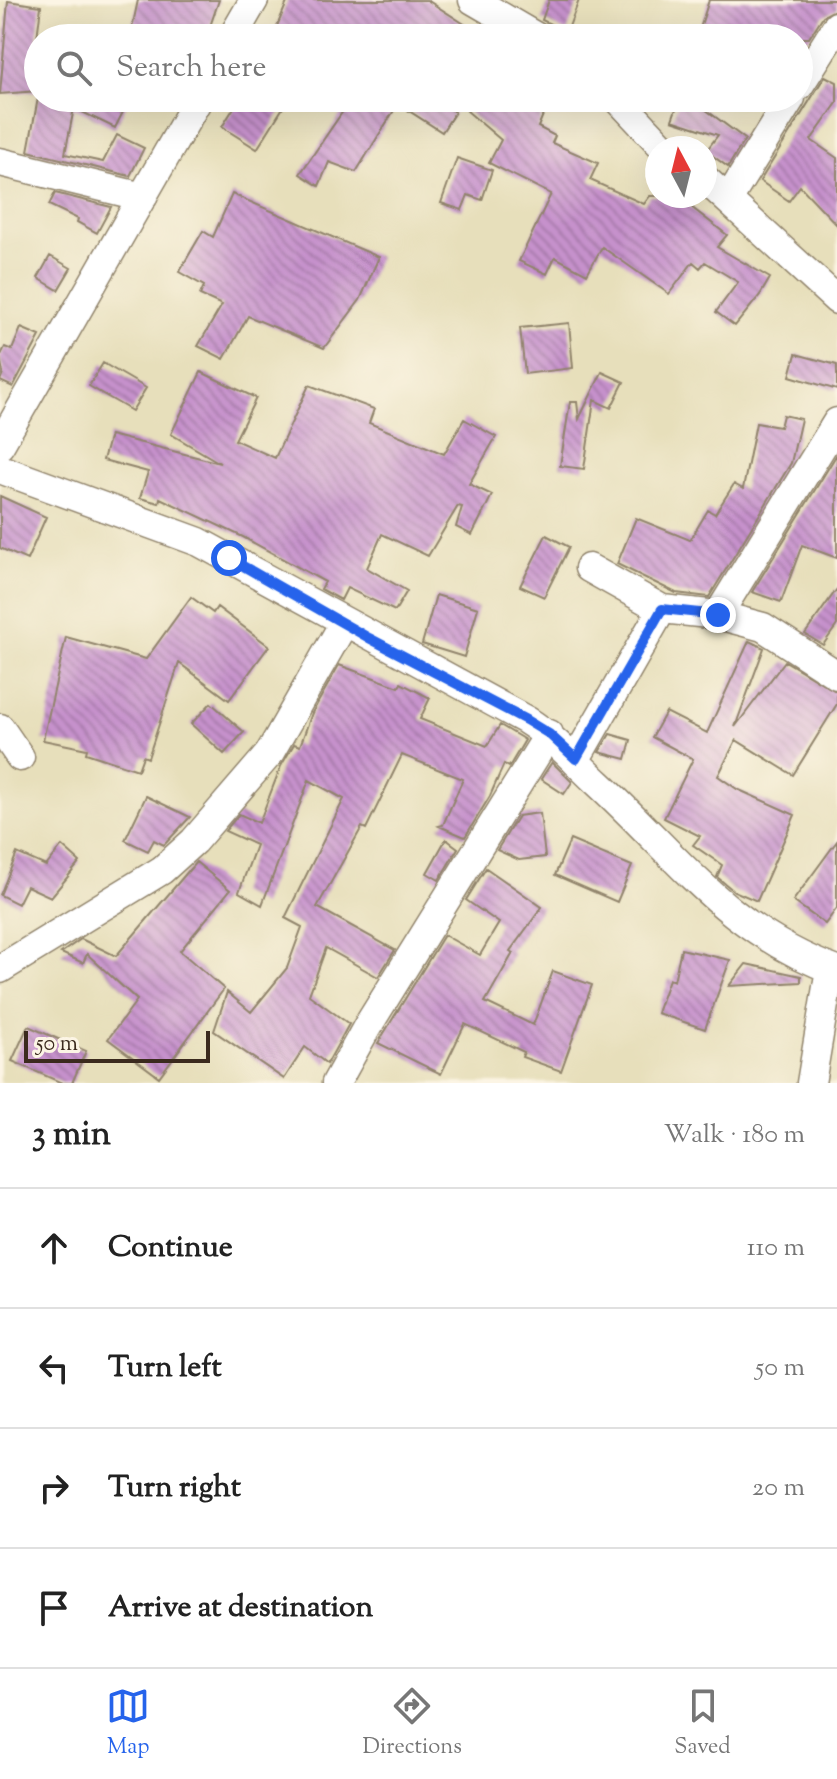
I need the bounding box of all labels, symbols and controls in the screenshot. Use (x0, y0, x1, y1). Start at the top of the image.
search box (24, 24, 813, 112)
icon: search (52, 46, 96, 90)
text: Search here (116, 47, 266, 90)
north arrow (645, 136, 717, 208)
route start (211, 540, 247, 576)
route end (700, 597, 736, 633)
scale bar (24, 1027, 210, 1063)
text: 50 m (36, 1029, 78, 1061)
text: 3 min (32, 1111, 111, 1160)
text: Walk · 180 m (664, 1117, 805, 1154)
icon: ahead (32, 1226, 76, 1270)
text: Continue (108, 1227, 233, 1270)
text: 110 m (747, 1230, 805, 1267)
icon: left (32, 1346, 76, 1390)
text: Turn left (108, 1347, 222, 1390)
text: 50 m (755, 1350, 805, 1387)
icon: right (32, 1466, 76, 1510)
text: Turn right (108, 1467, 241, 1510)
text: 20 m (752, 1470, 805, 1507)
icon: arrive (32, 1586, 76, 1630)
text: Arrive at destination (108, 1587, 373, 1630)
tab: Map (106, 1684, 150, 1764)
tab: Directions (363, 1684, 462, 1764)
tab: Saved (674, 1684, 731, 1764)

